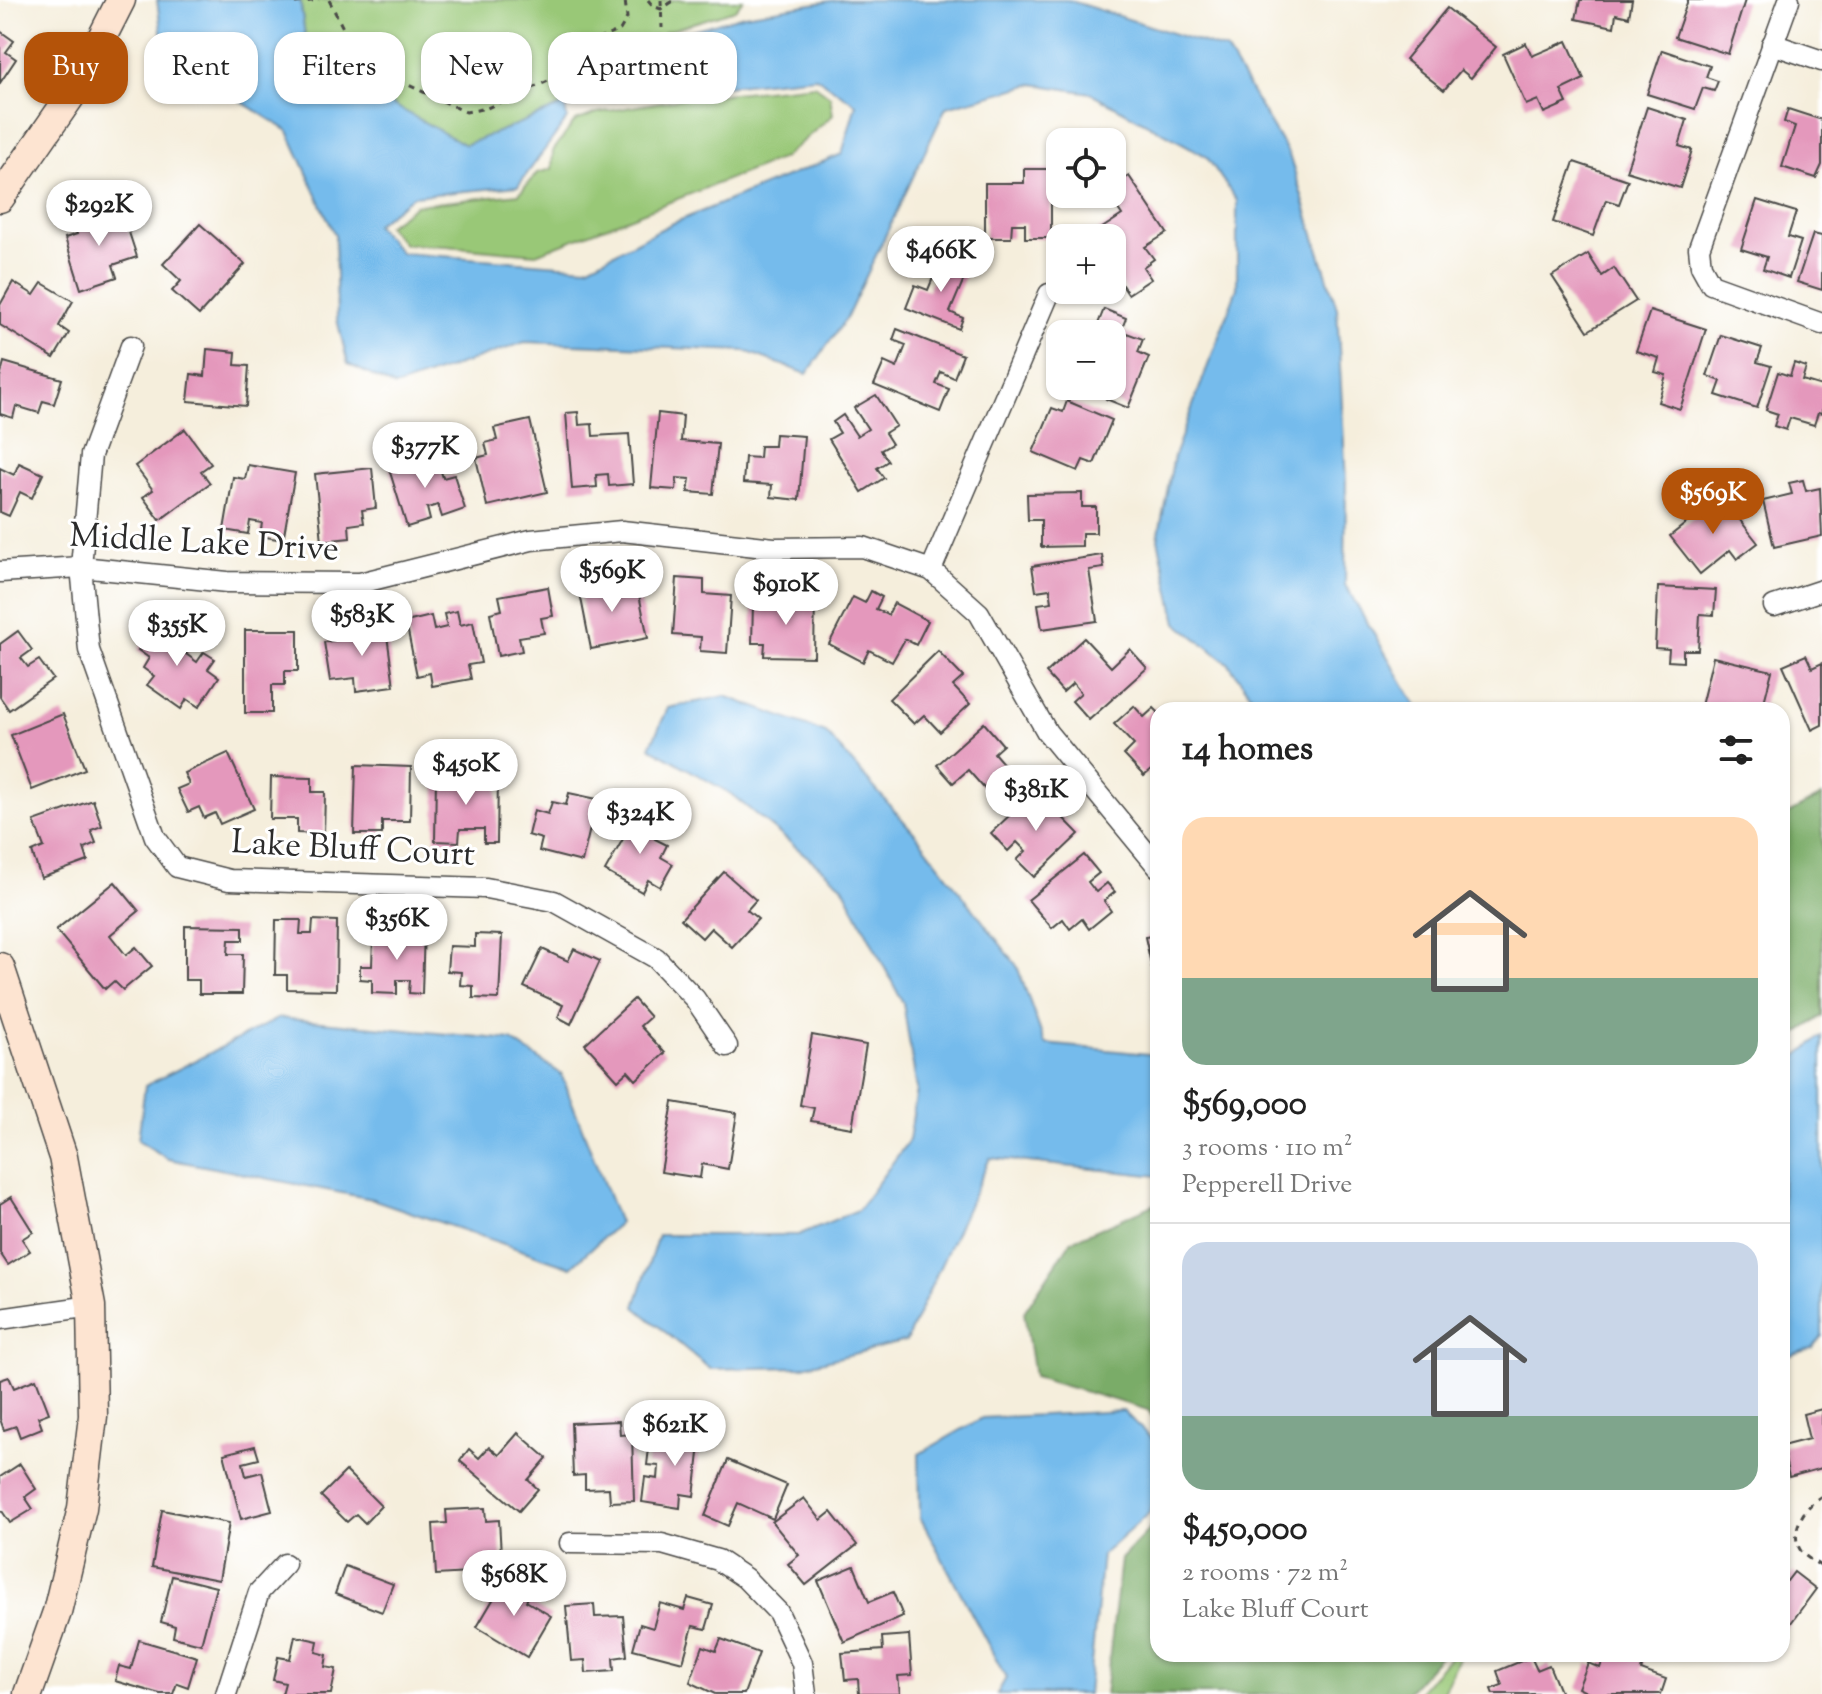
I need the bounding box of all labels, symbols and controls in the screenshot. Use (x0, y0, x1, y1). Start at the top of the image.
chip: Buy (24, 32, 128, 104)
chip: Rent (144, 32, 258, 104)
chip: Filters (274, 32, 405, 104)
chip: New (421, 32, 532, 104)
chip: Apartment (548, 32, 737, 104)
map controls (1046, 128, 1126, 400)
button: locate (1046, 128, 1126, 208)
pin: $292K (43, 180, 155, 248)
text: $292K (64, 187, 134, 224)
button: + (1046, 224, 1126, 304)
pin: $466K (885, 226, 997, 294)
text: $466K (905, 233, 977, 270)
button: − (1046, 320, 1126, 400)
pin: $377K (369, 422, 481, 490)
text: $377K (390, 429, 460, 466)
pin: $569K (1657, 468, 1769, 536)
text: $569K (1679, 475, 1747, 512)
street label: Middle Lake Drive (68, 512, 340, 576)
pin: $569K (556, 546, 668, 614)
text: $569K (578, 553, 646, 590)
pin: $910K (730, 559, 842, 627)
text: $910K (752, 566, 820, 603)
pin: $583K (306, 590, 418, 658)
text: $583K (329, 597, 395, 634)
pin: $355K (121, 600, 233, 668)
text: $355K (146, 607, 208, 644)
text: 14 homes (1182, 726, 1313, 775)
icon: filters (1714, 728, 1758, 772)
pin: $450K (410, 739, 522, 807)
text: $450K (432, 746, 500, 783)
pin: $381K (980, 765, 1092, 833)
text: $381K (1003, 772, 1069, 809)
pin: $324K (584, 788, 696, 856)
text: $324K (606, 795, 674, 832)
street label: Lake Bluff Court (230, 819, 476, 881)
icon: home (1398, 869, 1542, 1013)
pin: $356K (341, 894, 453, 962)
text: $356K (364, 901, 430, 938)
text: $569,000 (1182, 1081, 1307, 1130)
text: 3 rooms · 110 m² (1182, 1130, 1353, 1167)
text: Pepperell Drive (1182, 1167, 1352, 1204)
icon: home (1398, 1294, 1542, 1438)
pin: $621K (619, 1400, 731, 1468)
text: $621K (642, 1407, 708, 1444)
text: $450,000 (1182, 1506, 1307, 1555)
pin: $568K (458, 1550, 570, 1618)
text: 2 rooms · 72 m² (1182, 1555, 1348, 1592)
text: $568K (480, 1557, 548, 1594)
text: Lake Bluff Court (1182, 1592, 1369, 1629)

